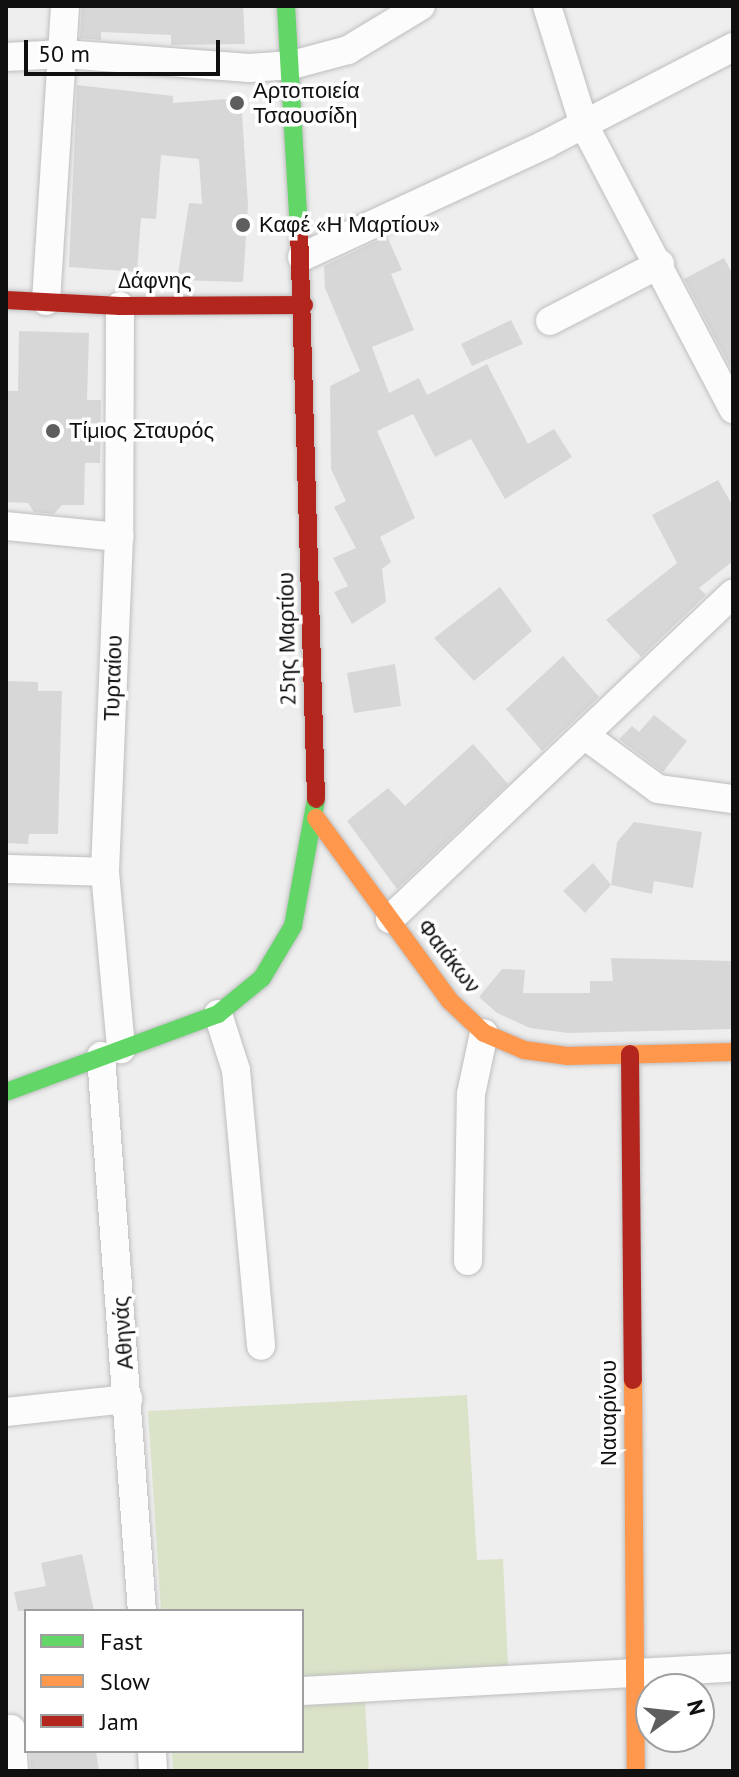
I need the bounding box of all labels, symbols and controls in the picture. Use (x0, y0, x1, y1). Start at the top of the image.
scale bar (28, 24, 224, 74)
text: 50 m (38, 38, 90, 69)
place label: Αρτοποιεία Τσαουσίδη (253, 77, 360, 128)
marker: Αρτοποιεία Τσαουσίδη (228, 94, 246, 112)
place label: Καφέ «Η Μαρτίου» (259, 212, 440, 238)
marker: Καφέ «Η Μαρτίου» (234, 216, 252, 234)
street label: Δάφνης (118, 268, 192, 294)
place label: Τίμιος Σταυρός (69, 418, 214, 444)
marker: Τίμιος Σταυρός (44, 422, 62, 440)
street label: 25ης Μαρτίου (273, 572, 301, 706)
street label: Τυρταίου (98, 635, 128, 721)
street label: Φαιάκων (412, 914, 486, 998)
street label: Αθηνάς (107, 1295, 139, 1371)
street label: Ναυαρίνου (596, 1360, 622, 1466)
legend (24, 1609, 304, 1753)
text: Fast (100, 1626, 143, 1657)
text: Slow (100, 1666, 150, 1697)
north arrow (635, 1673, 715, 1753)
text: N (681, 1697, 712, 1718)
text: Jam (100, 1706, 138, 1737)

